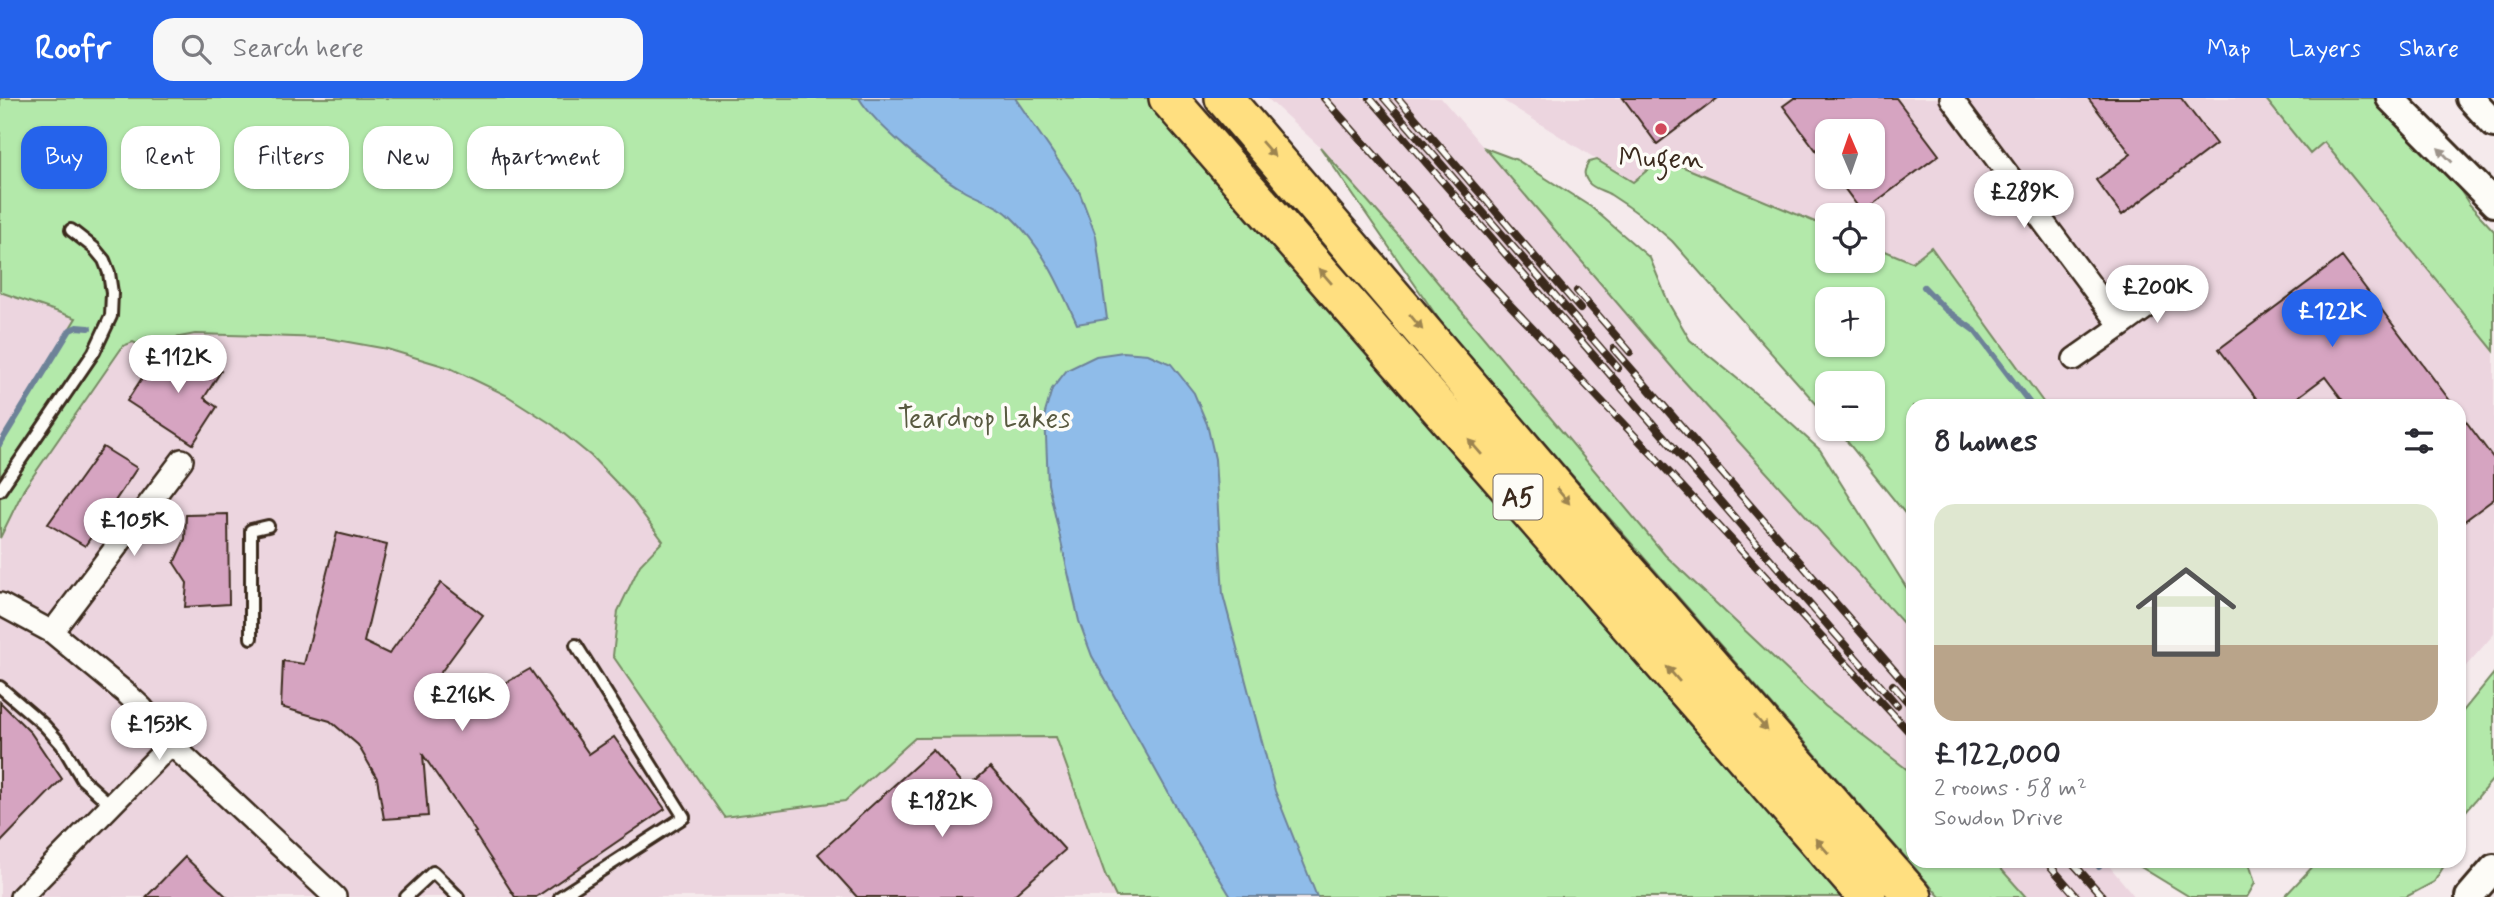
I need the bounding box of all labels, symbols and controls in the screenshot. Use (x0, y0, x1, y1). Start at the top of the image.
search box (153, 18, 643, 81)
text: Roofr (35, 27, 111, 71)
icon: search (177, 30, 215, 68)
text: Search here (233, 32, 364, 66)
text: Map (2207, 34, 2251, 65)
text: Layers (2289, 34, 2361, 65)
text: Share (2399, 34, 2459, 65)
north arrow (1815, 119, 1885, 189)
map controls (1815, 119, 1885, 441)
marker: Mugen (1653, 121, 1669, 137)
chip: Buy (21, 126, 107, 189)
chip: Rent (121, 126, 220, 189)
chip: Filters (234, 126, 349, 189)
chip: New (363, 126, 453, 189)
chip: Apartment (467, 126, 624, 189)
one-way arrow (1260, 141, 1275, 158)
place label: Mugen (1619, 141, 1703, 181)
one-way arrow (2437, 147, 2454, 164)
pin: £289K (1975, 170, 2073, 230)
text: £289K (1990, 178, 2058, 208)
button: locate (1815, 203, 1885, 273)
pin: £200K (2108, 266, 2206, 325)
one-way arrow (1317, 267, 1333, 285)
text: £200K (2122, 273, 2192, 303)
button: + (1815, 287, 1885, 357)
pin: £122K (2283, 289, 2381, 349)
text: £122K (2298, 297, 2366, 327)
one-way arrow (1408, 314, 1423, 331)
pin: £112K (129, 336, 227, 395)
text: £112K (145, 343, 211, 373)
button: − (1815, 371, 1885, 441)
park label: Teardrop Lakes (897, 401, 1071, 438)
text: 8 homes (1934, 422, 2037, 461)
icon: filters (2400, 422, 2438, 460)
one-way arrow (1467, 438, 1483, 456)
road number: A5 (1494, 474, 1542, 520)
one-way arrow (1556, 486, 1571, 504)
pin: £105K (85, 498, 183, 558)
text: £105K (100, 506, 168, 536)
icon: home (2123, 549, 2249, 675)
one-way arrow (1665, 665, 1681, 683)
pin: £216K (413, 674, 511, 733)
text: £216K (430, 681, 494, 711)
pin: £153K (110, 702, 208, 762)
text: £153K (127, 710, 191, 740)
one-way arrow (1753, 714, 1768, 731)
text: £122,000 (1934, 735, 2061, 774)
text: 2 rooms · 58 m² (1934, 774, 2087, 804)
pin: £182K (893, 780, 991, 839)
text: £182K (908, 787, 976, 817)
text: Sowdon Drive (1934, 804, 2063, 834)
one-way arrow (1815, 837, 1830, 854)

